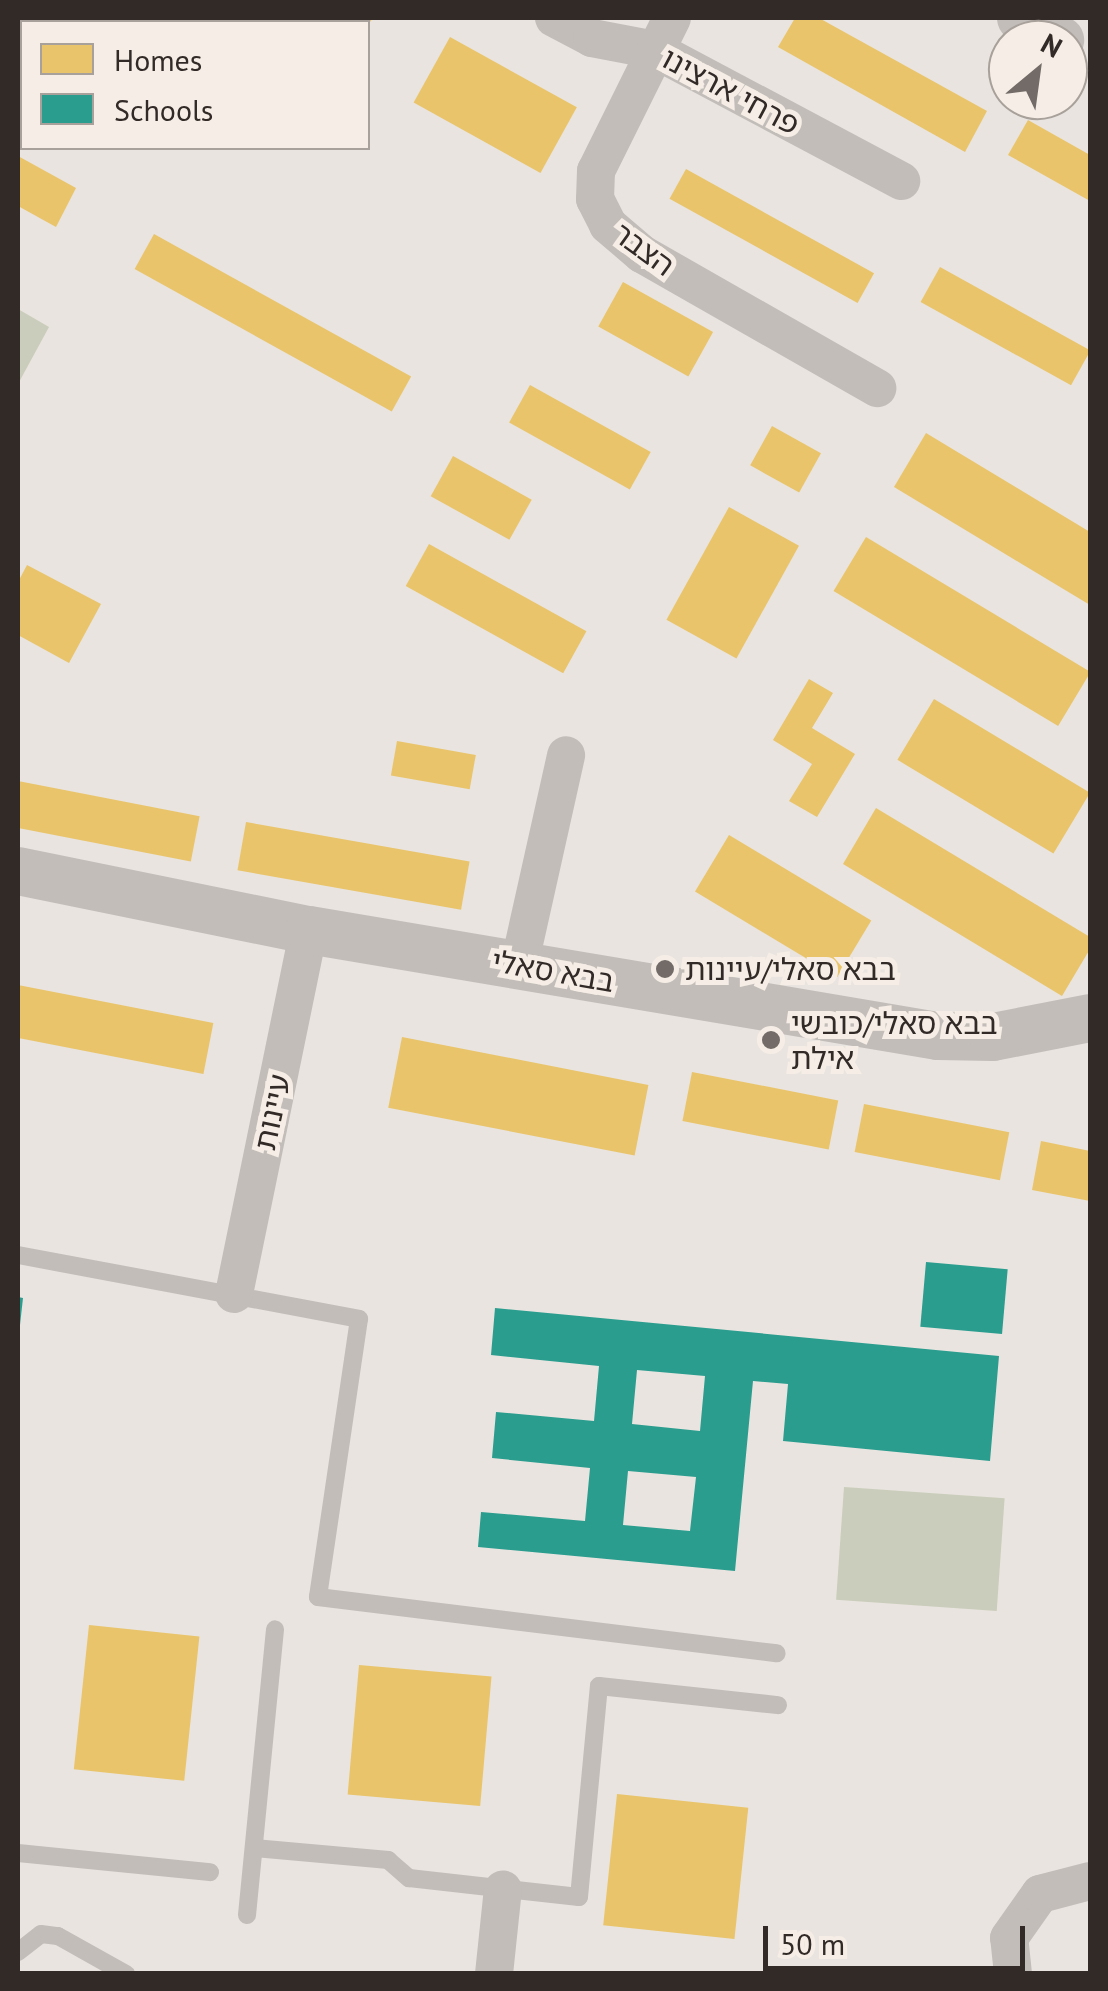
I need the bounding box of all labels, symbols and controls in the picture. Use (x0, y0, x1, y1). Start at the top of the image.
legend (20, 20, 370, 150)
north arrow (988, 20, 1088, 120)
text: N (1035, 24, 1069, 66)
text: Homes (114, 40, 202, 79)
street label: פרחי ארצינו (656, 40, 806, 142)
text: Schools (114, 90, 213, 129)
street label: הצבר (606, 215, 682, 283)
street label: בבא סאלי (489, 943, 617, 999)
place label: בבא סאלי/עיינות (685, 951, 896, 987)
marker: בבא סאלי/עיינות (654, 958, 676, 980)
place label: בבא סאלי/כובשי אילת (791, 1005, 998, 1076)
marker: בבא סאלי/כובשי אילת (760, 1029, 782, 1051)
street label: עיינות (246, 1071, 298, 1153)
scale bar (768, 1906, 1030, 1968)
text: 50 m (780, 1924, 845, 1963)

